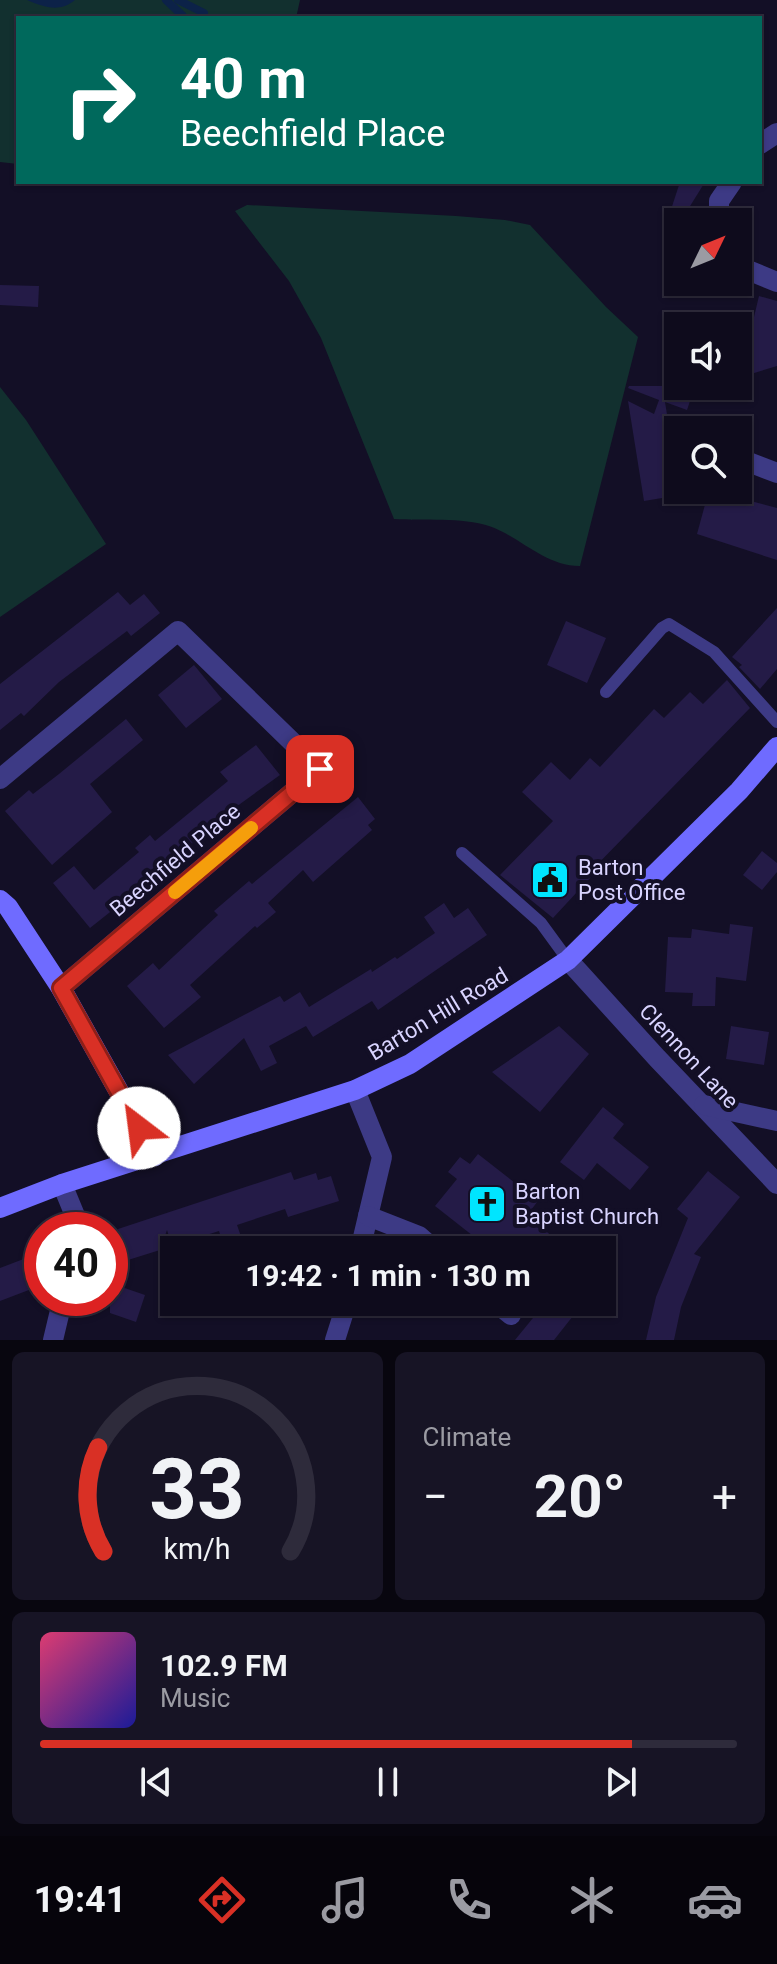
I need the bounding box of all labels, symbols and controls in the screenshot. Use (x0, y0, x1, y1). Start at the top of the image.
text: 40 m (180, 46, 307, 112)
icon: right (48, 48, 152, 152)
text: Beechfield Place (180, 113, 445, 155)
north arrow (664, 208, 752, 296)
map controls (664, 208, 752, 504)
button: sound (664, 312, 752, 400)
button: search (664, 416, 752, 504)
pin (286, 735, 354, 803)
icon: arrive (298, 747, 342, 791)
street label: Beechfield Place (105, 798, 245, 922)
place label: Barton Post Office (578, 855, 685, 905)
public building icon: Barton Post Office (529, 859, 571, 901)
street label: Barton Hill Road (364, 962, 512, 1066)
street label: Clennon Lane (634, 999, 744, 1113)
position arrow (97, 1086, 181, 1170)
place label: Barton Baptist Church (515, 1179, 659, 1229)
church icon: Barton Baptist Church (466, 1183, 508, 1225)
speed limit sign: 40 (24, 1212, 128, 1316)
text: 19:42 · 1 min · 130 m (245, 1258, 531, 1293)
text: Climate (423, 1422, 511, 1452)
text: 33 (150, 1441, 245, 1538)
text: 20° (534, 1461, 626, 1532)
text: − (423, 1471, 448, 1523)
text: + (712, 1471, 737, 1523)
text: km/h (164, 1532, 231, 1566)
text: 102.9 FM (160, 1648, 288, 1683)
text: Music (160, 1683, 230, 1713)
icon: previous (134, 1760, 178, 1804)
icon: pause (366, 1760, 410, 1804)
icon: next (599, 1760, 643, 1804)
icon: directions (194, 1872, 250, 1928)
icon: music (317, 1872, 373, 1928)
icon: phone (441, 1872, 497, 1928)
icon: climate (564, 1872, 620, 1928)
icon: car (687, 1872, 743, 1928)
text: 19:41 (34, 1879, 126, 1921)

